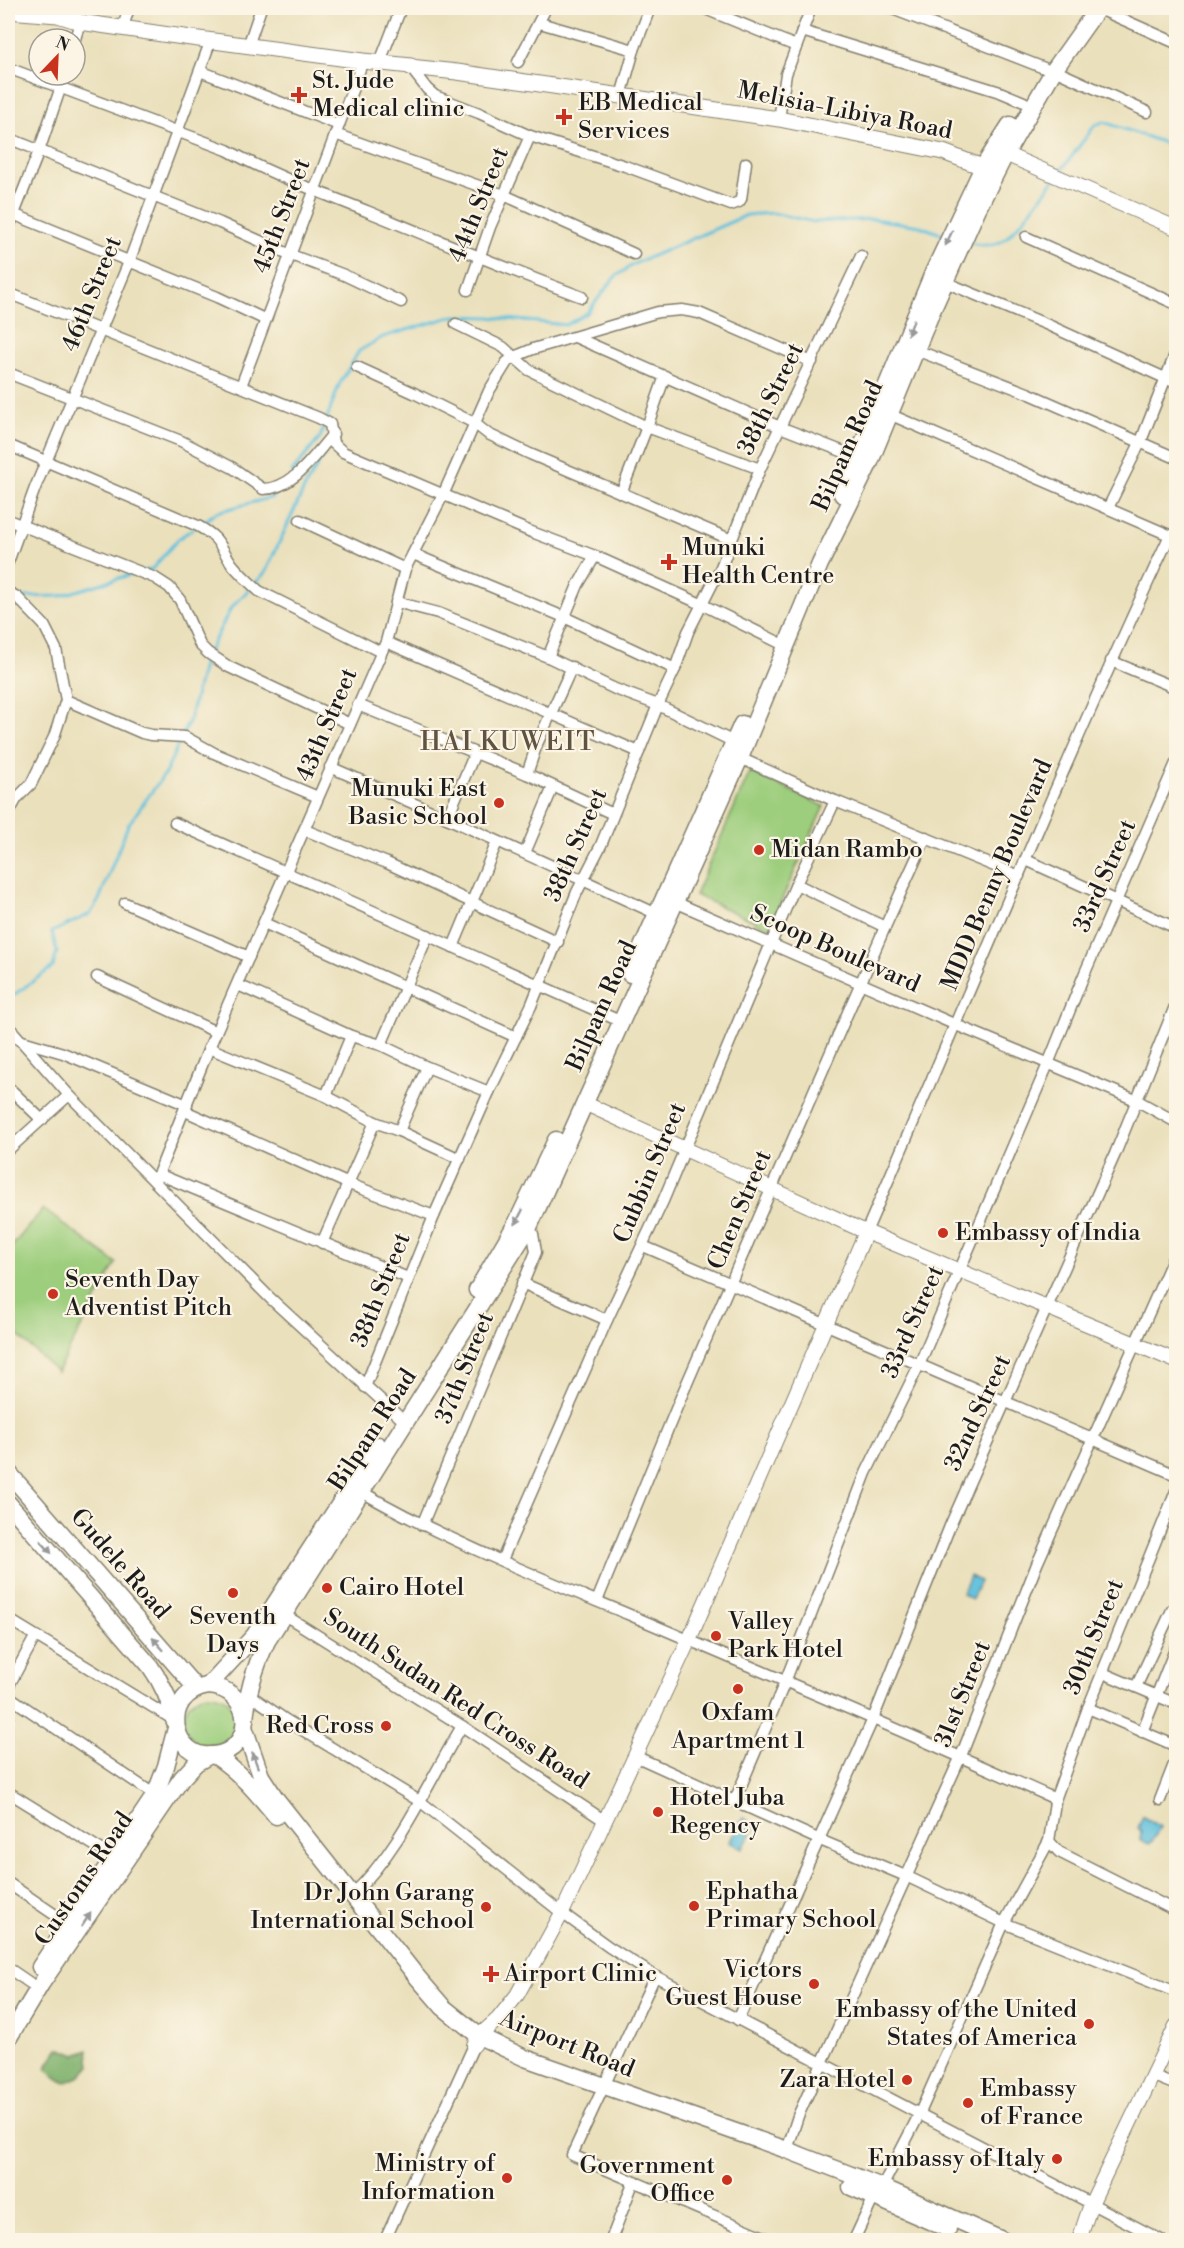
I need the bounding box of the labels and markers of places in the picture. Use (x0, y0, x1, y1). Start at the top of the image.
place label: St. Jude Medical clinic (312, 66, 465, 124)
marker: St. Jude Medical clinic (290, 86, 308, 104)
place label: EB Medical Services (578, 88, 703, 146)
marker: EB Medical Services (555, 108, 573, 126)
place label: Munuki Health Centre (682, 533, 834, 591)
marker: Munuki Health Centre (660, 553, 678, 571)
place label: Munuki East Basic School (347, 774, 488, 832)
marker: Munuki East Basic School (492, 796, 506, 810)
place label: Midan Rambo (771, 835, 923, 865)
marker: Midan Rambo (752, 843, 766, 857)
place label: Embassy of India (955, 1218, 1141, 1248)
marker: Embassy of India (936, 1226, 950, 1240)
place label: Seventh Day Adventist Pitch (64, 1265, 232, 1323)
marker: Seventh Day Adventist Pitch (46, 1287, 60, 1301)
place label: Cairo Hotel (339, 1573, 464, 1603)
marker: Cairo Hotel (320, 1581, 334, 1595)
marker: Seventh Days (226, 1586, 240, 1600)
place label: Seventh Days (190, 1602, 276, 1660)
place label: Valley Park Hotel (727, 1607, 843, 1665)
marker: Valley Park Hotel (709, 1629, 723, 1643)
marker: Oxfam Apartment 1 (731, 1682, 745, 1696)
place label: Oxfam Apartment 1 (670, 1698, 805, 1756)
place label: Red Cross (266, 1712, 374, 1740)
marker: Red Cross (379, 1719, 393, 1733)
place label: Hotel Juba Regency (670, 1783, 786, 1841)
marker: Hotel Juba Regency (651, 1805, 665, 1819)
place label: Ephatha Primary School (706, 1877, 876, 1935)
place label: Dr John Garang International School (250, 1878, 475, 1936)
marker: Ephatha Primary School (687, 1899, 701, 1913)
marker: Dr John Garang International School (479, 1900, 493, 1914)
place label: Victors Guest House (665, 1955, 802, 2013)
place label: Airport Clinic (503, 1959, 657, 1989)
marker: Airport Clinic (482, 1965, 500, 1983)
marker: Victors Guest House (807, 1977, 821, 1991)
place label: Embassy of the United States of America (835, 1995, 1078, 2053)
marker: Embassy of the United States of America (1082, 2017, 1096, 2031)
place label: Zara Hotel (780, 2065, 895, 2095)
marker: Zara Hotel (900, 2073, 914, 2087)
place label: Embassy of France (980, 2074, 1083, 2132)
marker: Embassy of France (961, 2096, 975, 2110)
place label: Embassy of Italy (868, 2144, 1045, 2174)
place label: Ministry of Information (362, 2149, 496, 2207)
place label: Government Office (580, 2151, 715, 2209)
marker: Embassy of Italy (1050, 2152, 1064, 2166)
marker: Ministry of Information (500, 2171, 514, 2185)
marker: Government Office (720, 2173, 734, 2187)

